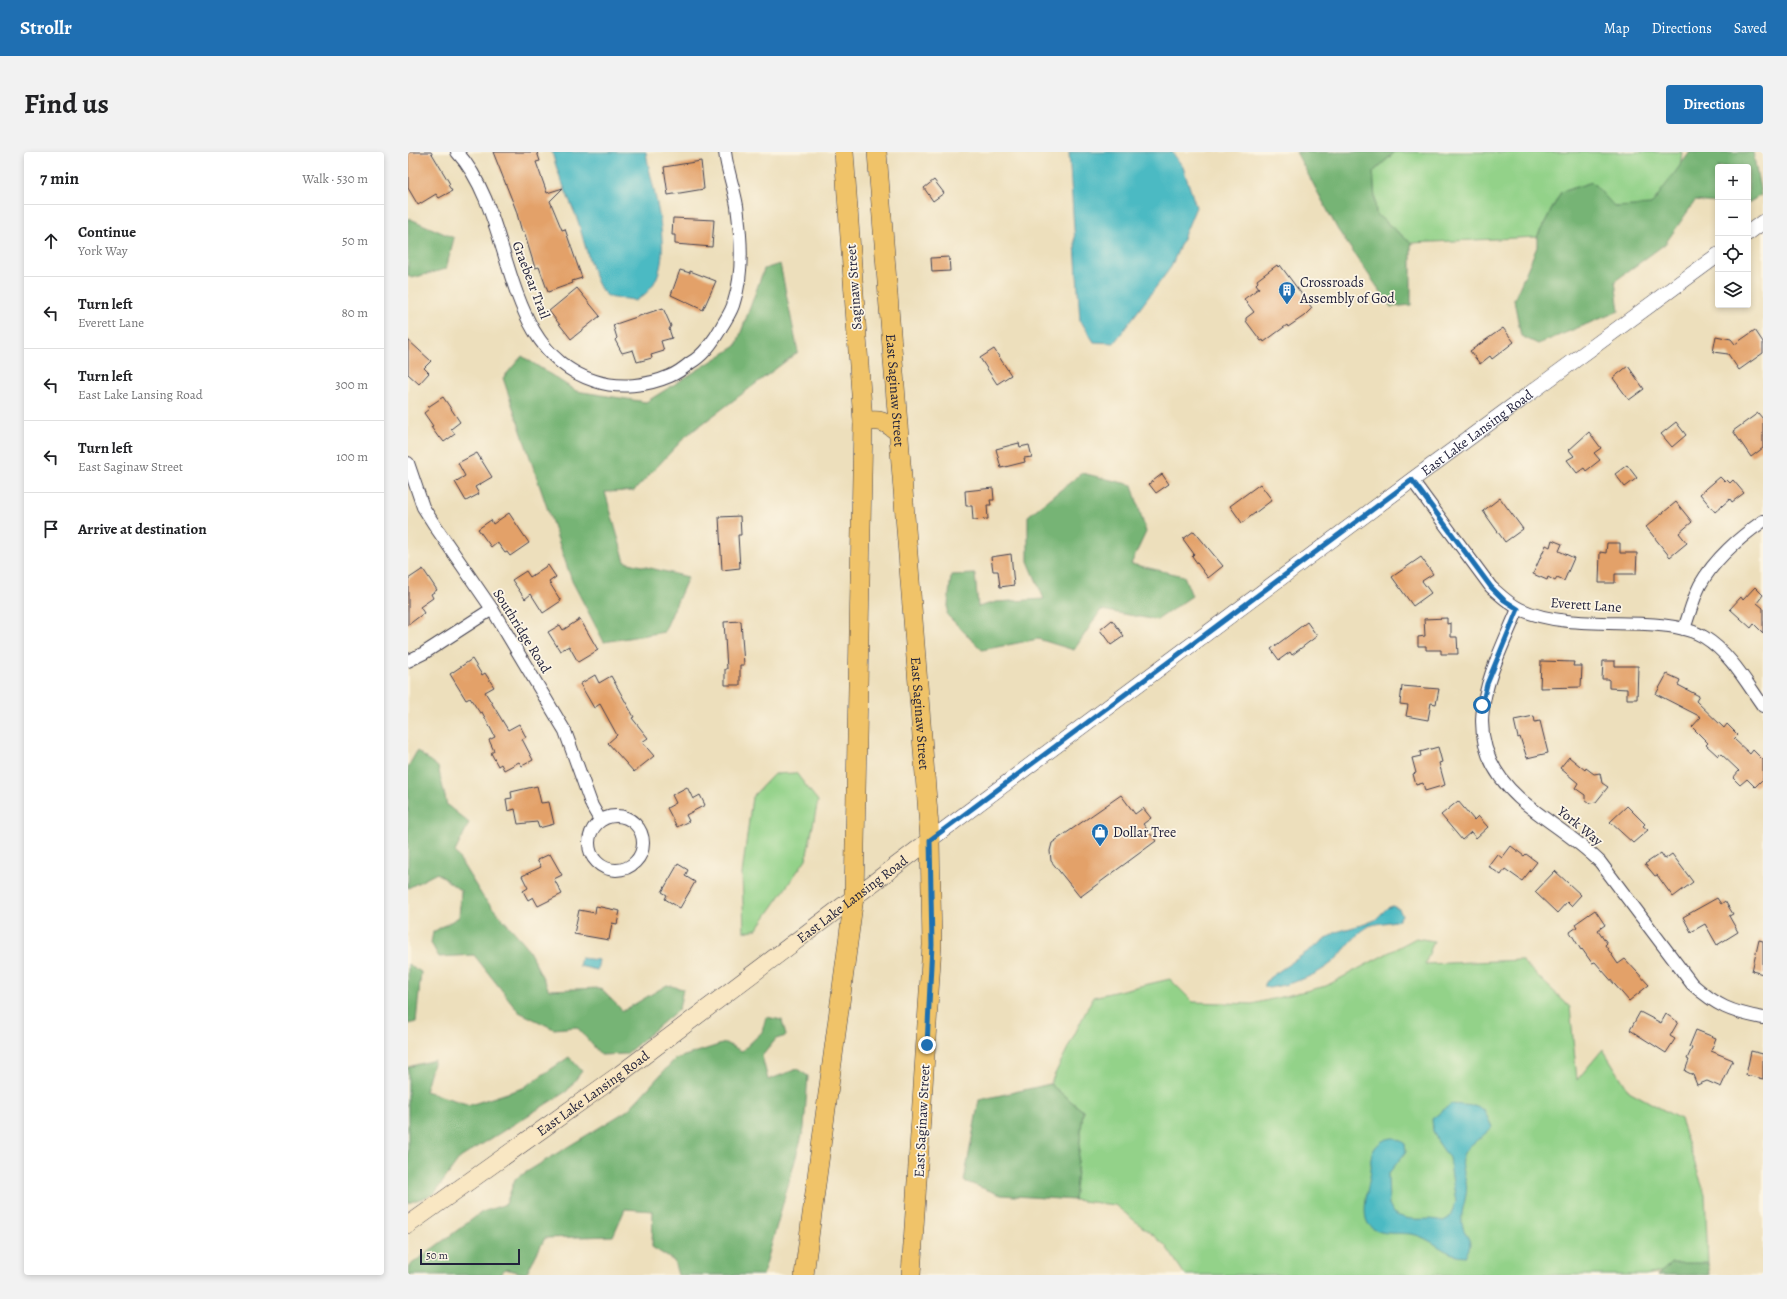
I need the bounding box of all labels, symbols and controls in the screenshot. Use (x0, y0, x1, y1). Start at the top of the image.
text: Strollr (20, 15, 72, 41)
text: Map (1604, 19, 1630, 38)
text: Directions (1652, 19, 1712, 38)
text: Saved (1734, 19, 1767, 38)
text: Find us (24, 85, 109, 123)
button: Directions (1666, 85, 1763, 124)
map controls (1715, 164, 1751, 308)
button: + (1715, 164, 1751, 200)
text: 7 min (40, 167, 79, 190)
text: Walk · 530 m (302, 170, 368, 187)
button: − (1715, 200, 1751, 236)
text: Continue (78, 222, 136, 242)
icon: ahead (40, 230, 62, 252)
text: 50 m (342, 232, 368, 249)
button: locate (1715, 236, 1751, 272)
street label: Graebear Trail (508, 239, 555, 322)
text: York Way (78, 242, 128, 259)
street label: Saginaw Street (842, 243, 866, 330)
button: layers (1715, 272, 1751, 308)
place label: Crossroads Assembly of God (1299, 273, 1395, 308)
building icon: Crossroads Assembly of God (1277, 280, 1297, 305)
text: Turn left (78, 294, 133, 314)
icon: left (40, 302, 62, 324)
text: 80 m (341, 304, 368, 321)
text: Everett Lane (78, 314, 144, 331)
street label: East Saginaw Street (882, 333, 909, 448)
text: Turn left (78, 366, 133, 386)
icon: left (40, 374, 62, 396)
text: 300 m (335, 376, 368, 393)
street label: East Lake Lansing Road (1417, 385, 1537, 480)
text: East Lake Lansing Road (78, 386, 203, 403)
text: Turn left (78, 438, 133, 458)
icon: left (40, 446, 62, 468)
text: 100 m (336, 448, 368, 465)
text: East Saginaw Street (78, 458, 183, 475)
icon: arrive (40, 518, 62, 540)
text: Arrive at destination (78, 519, 207, 539)
street label: Southridge Road (489, 585, 556, 677)
street label: Everett Lane (1550, 593, 1622, 617)
street label: East Saginaw Street (906, 656, 934, 771)
route start (1473, 696, 1491, 714)
street label: York Way (1552, 801, 1607, 851)
shop icon: Dollar Tree (1090, 822, 1110, 847)
place label: Dollar Tree (1113, 823, 1176, 842)
street label: East Lake Lansing Road (793, 850, 912, 947)
route end (918, 1036, 936, 1054)
street label: East Lake Lansing Road (533, 1046, 653, 1140)
street label: East Saginaw Street (910, 1064, 934, 1178)
scale bar (420, 1247, 520, 1266)
text: 50 m (426, 1248, 448, 1263)

